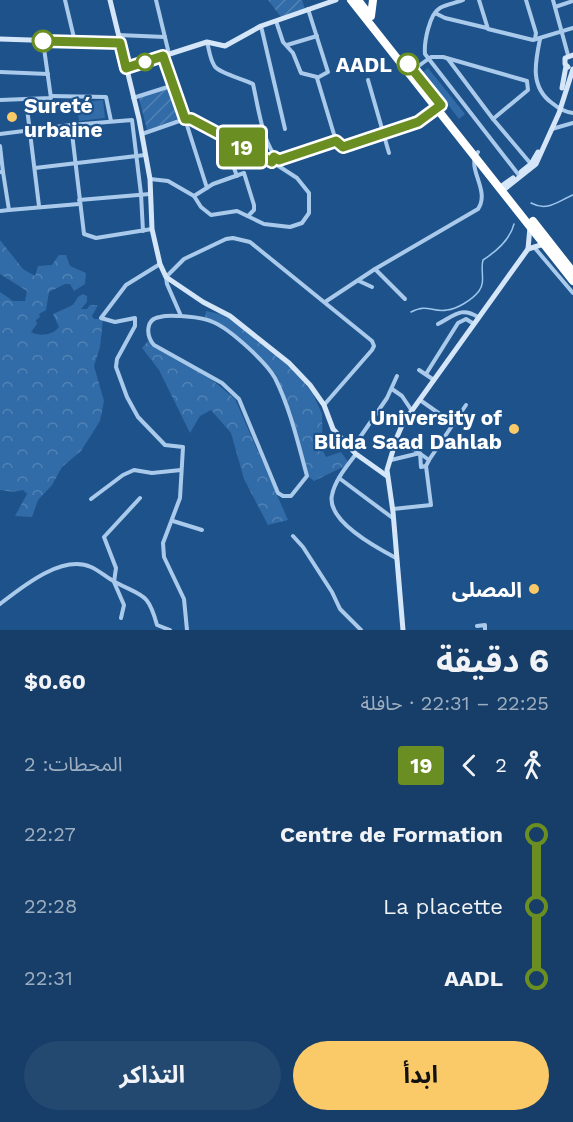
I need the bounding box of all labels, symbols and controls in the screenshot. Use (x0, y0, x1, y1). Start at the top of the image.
unlabelled marker (32, 30, 54, 52)
place label: AADL (336, 52, 392, 77)
unlabelled marker (136, 53, 154, 71)
marker: AADL (397, 53, 419, 75)
place label: Sureté urbaine (24, 93, 103, 142)
marker: Sureté urbaine (5, 110, 19, 124)
line badge: 19 (215, 128, 269, 166)
text: 19 (231, 135, 253, 160)
place label: University of Blida Saad Dahlab (314, 405, 502, 454)
marker: University of Blida Saad Dahlab (507, 422, 521, 436)
place label: المصلى (452, 577, 522, 602)
marker: المصلى (527, 582, 541, 596)
text: 6 دقيقة (436, 641, 549, 680)
text: $0.60 (24, 669, 86, 694)
text: 22:25 – 22:31 · حافلة (360, 691, 549, 715)
icon: back (453, 749, 486, 782)
icon: walk (516, 749, 549, 782)
text: المحطات: 2 (24, 752, 123, 776)
text: 19 (410, 753, 432, 778)
text: 2 (495, 753, 507, 777)
text: 22:27 (24, 822, 76, 846)
text: Centre de Formation (280, 822, 503, 847)
text: 22:28 (24, 894, 77, 918)
text: La placette (383, 894, 503, 919)
text: 22:31 (24, 966, 73, 990)
text: AADL (444, 966, 503, 991)
button: التذاكر (24, 1041, 281, 1110)
button: ابدأ (293, 1041, 549, 1110)

